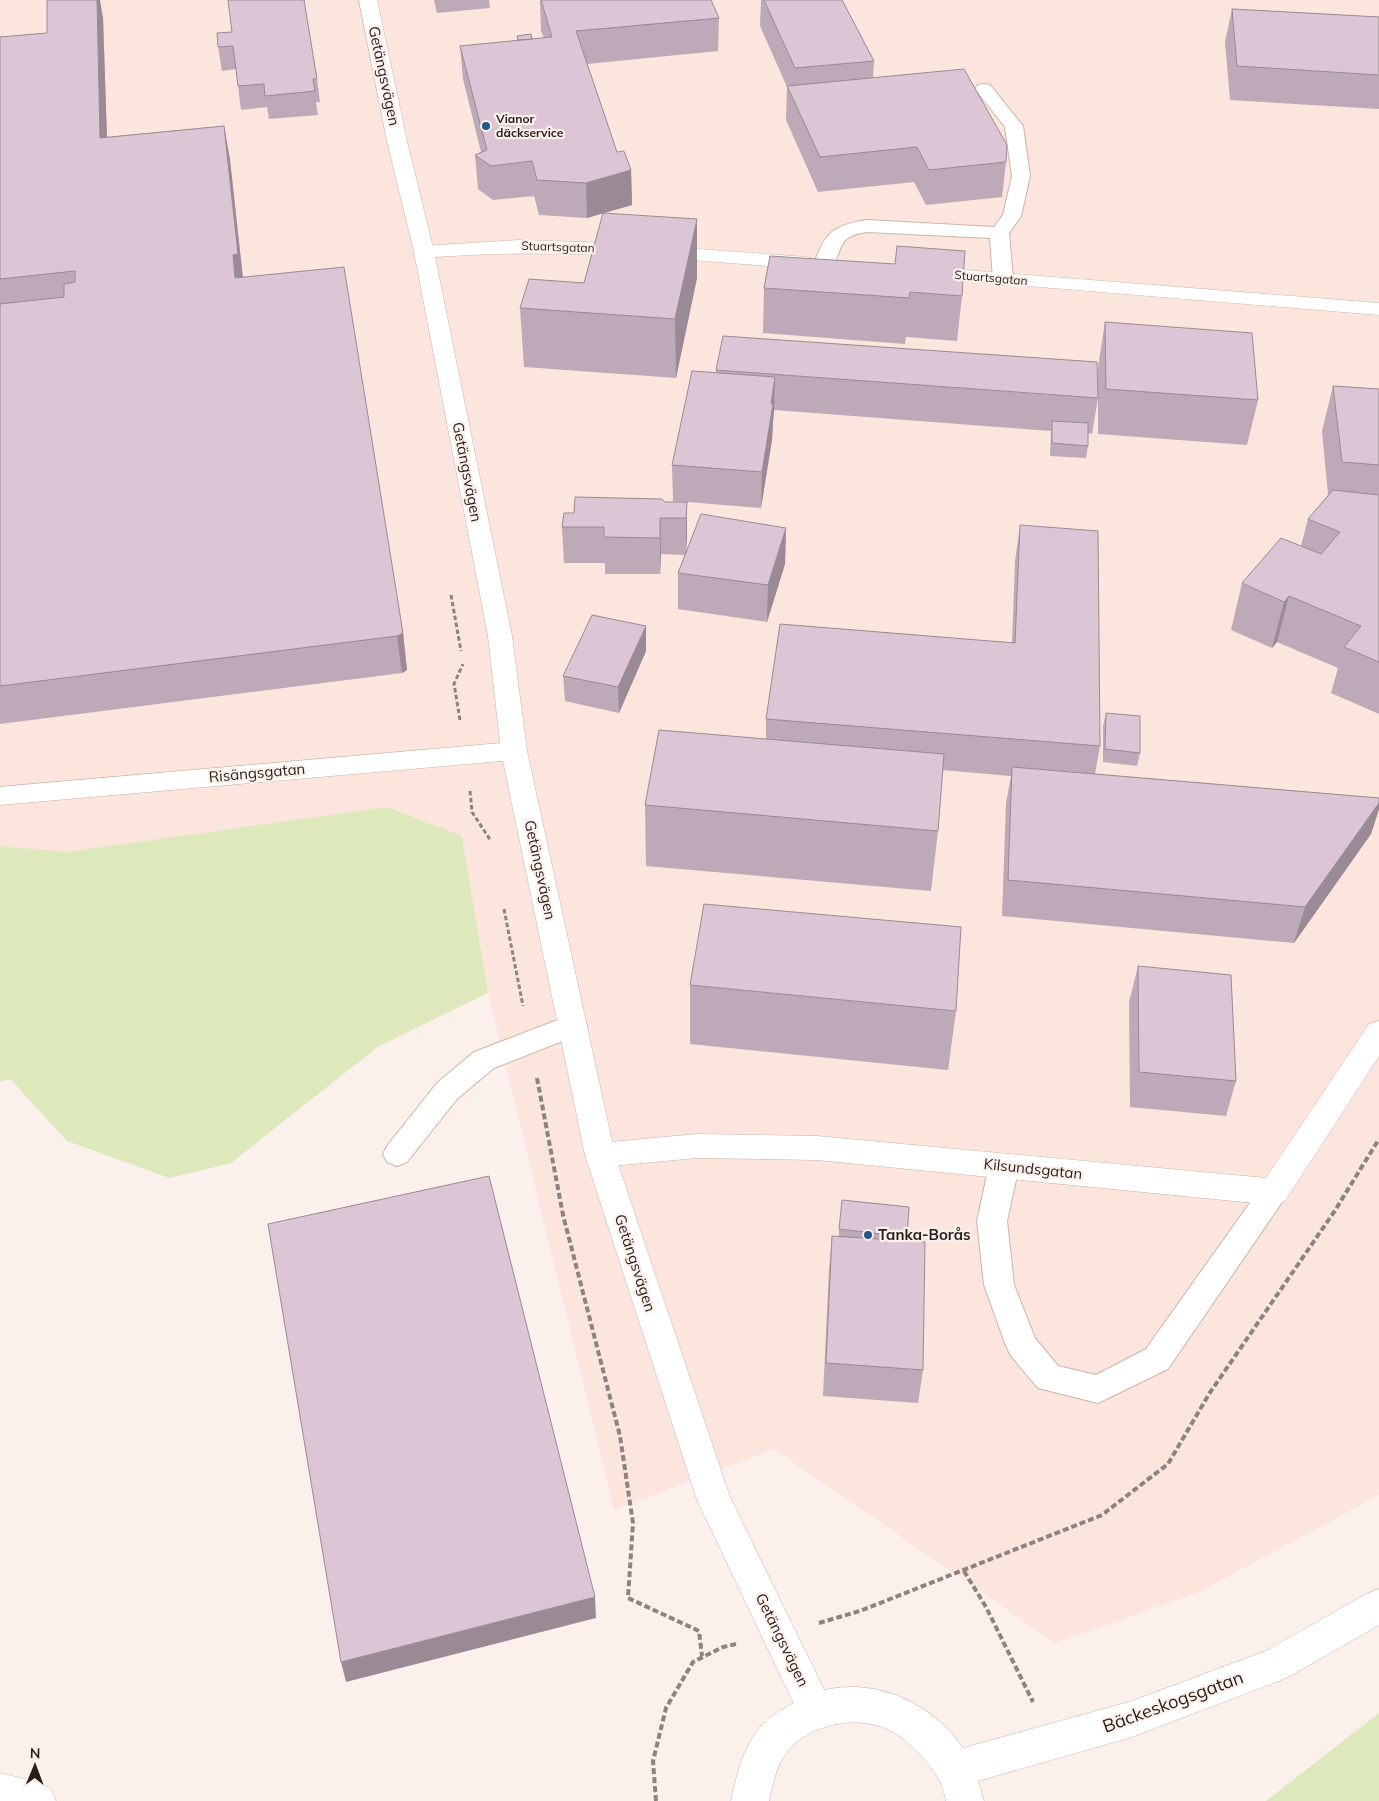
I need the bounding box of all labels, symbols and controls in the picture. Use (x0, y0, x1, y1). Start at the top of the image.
street label: Getängsvägen (365, 24, 404, 127)
place label: Vianor däckservice (495, 111, 564, 140)
marker: Vianor däckservice (480, 120, 492, 132)
street label: Stuartsgatan (521, 238, 595, 255)
street label: Stuartsgatan (954, 267, 1028, 288)
street label: Getängsvägen (448, 420, 486, 524)
street label: Risängsgatan (208, 759, 306, 786)
street label: Getängsvägen (521, 818, 560, 921)
street label: Kilsundsgatan (983, 1154, 1083, 1183)
street label: Getängsvägen (611, 1212, 660, 1314)
place label: Tanka-Borås (878, 1225, 970, 1244)
marker: Tanka-Borås (862, 1229, 874, 1241)
street label: Getängsvägen (752, 1590, 813, 1690)
street label: Bäckeskogsgatan (1099, 1665, 1246, 1738)
north arrow (10, 1741, 60, 1791)
text: N (30, 1744, 41, 1762)

